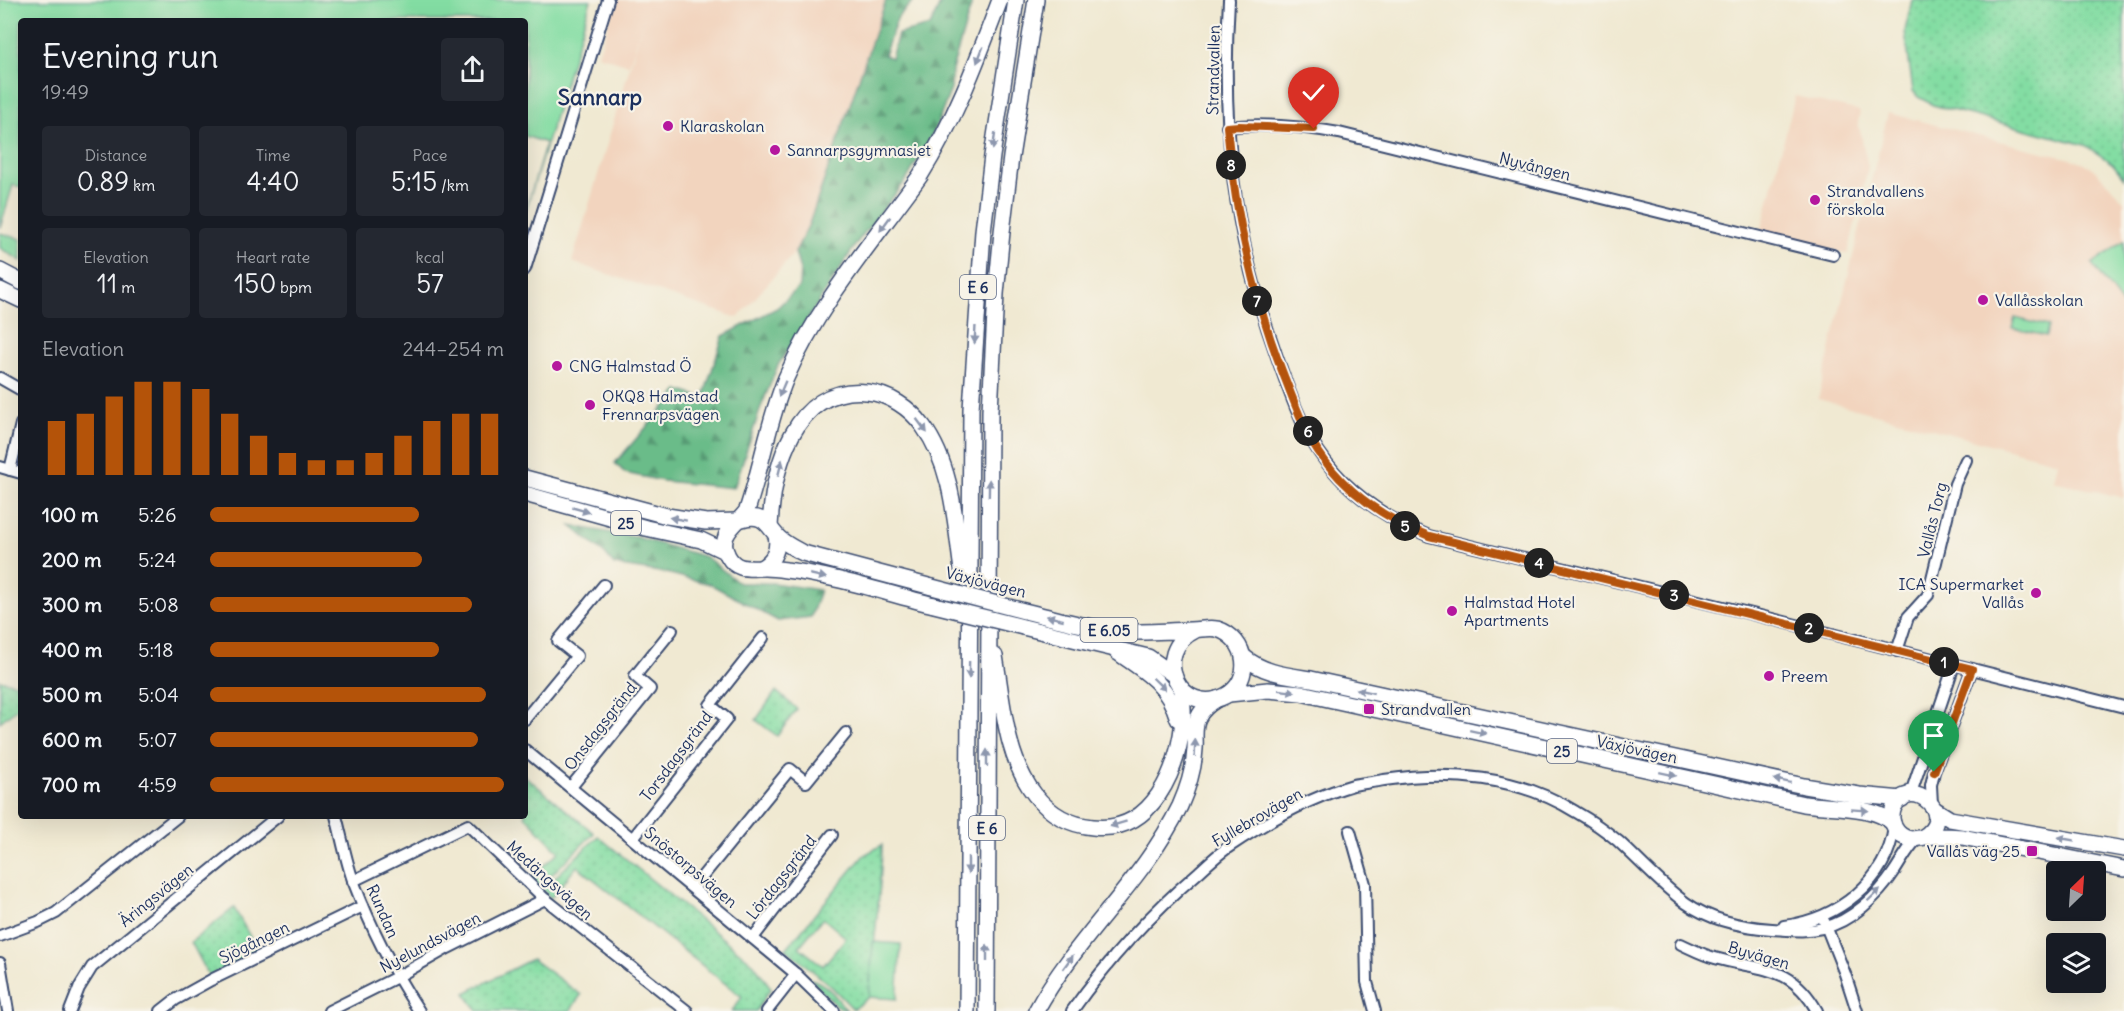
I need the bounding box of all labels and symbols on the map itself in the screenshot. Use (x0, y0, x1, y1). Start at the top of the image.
street label: Strandvallen (1202, 25, 1224, 115)
one-way arrow (974, 46, 984, 64)
pin (1288, 67, 1339, 129)
district label: Sannarp (558, 83, 642, 111)
place label: Klaraskolan (680, 116, 764, 136)
marker: Klaraskolan (661, 119, 675, 133)
one-way arrow (989, 131, 998, 150)
place label: Sannarpsgymnasiet (787, 140, 932, 160)
marker: Sannarpsgymnasiet (768, 143, 782, 157)
street label: Nyvången (1497, 147, 1573, 185)
pin: 8 (1216, 150, 1246, 180)
place label: Strandvallens förskola (1827, 181, 1924, 219)
marker: Strandvallens förskola (1808, 193, 1822, 207)
one-way arrow (879, 216, 891, 232)
road number: E 6 (960, 275, 996, 299)
pin: 7 (1242, 286, 1272, 316)
place label: Vallåsskolan (1995, 290, 2083, 310)
marker: Vallåsskolan (1976, 293, 1990, 307)
one-way arrow (971, 325, 980, 344)
place label: CNG Halmstad Ö (569, 356, 692, 376)
marker: CNG Halmstad Ö (550, 359, 564, 373)
one-way arrow (777, 380, 787, 398)
place label: OKQ8 Halmstad Frennarpsvägen (602, 386, 719, 424)
marker: OKQ8 Halmstad Frennarpsvägen (583, 398, 597, 412)
pin: 6 (1293, 416, 1323, 446)
one-way arrow (915, 418, 927, 433)
one-way arrow (775, 459, 785, 477)
one-way arrow (984, 479, 993, 498)
street label: Vallås Torg (1913, 480, 1951, 560)
one-way arrow (572, 506, 590, 515)
road number: 25 (611, 511, 641, 535)
pin: 5 (1390, 511, 1420, 541)
one-way arrow (668, 514, 687, 523)
pin: 4 (1524, 548, 1554, 578)
street label: Växjövägen (944, 562, 1028, 602)
one-way arrow (809, 571, 828, 581)
place label: ICA Supermarket Vallås (1898, 574, 2025, 612)
pin: 3 (1659, 580, 1689, 610)
marker: ICA Supermarket Vallås (2029, 586, 2043, 600)
place label: Halmstad Hotel Apartments (1464, 592, 1575, 630)
marker: Halmstad Hotel Apartments (1445, 604, 1459, 618)
one-way arrow (1045, 613, 1064, 623)
pin: 2 (1794, 613, 1824, 643)
road number: E 6.05 (1080, 618, 1138, 642)
pin: 1 (1929, 647, 1959, 677)
one-way arrow (964, 661, 974, 680)
place label: Preem (1781, 666, 1828, 686)
marker: Preem (1762, 669, 1776, 683)
one-way arrow (1151, 676, 1165, 690)
street label: Onsdagsgränd (559, 678, 641, 774)
one-way arrow (1356, 686, 1375, 695)
one-way arrow (1278, 687, 1297, 696)
place label: Strandvallen (1381, 699, 1471, 719)
marker: Strandvallen (1362, 702, 1376, 716)
street label: Torsdagsgränd (636, 707, 716, 805)
pin (1908, 710, 1959, 772)
one-way arrow (1468, 728, 1487, 738)
street label: Växjövägen (1595, 731, 1679, 767)
one-way arrow (1190, 738, 1199, 757)
road number: 25 (1547, 739, 1577, 763)
one-way arrow (982, 748, 992, 767)
one-way arrow (1659, 770, 1677, 780)
one-way arrow (1772, 776, 1791, 785)
street label: Fyllebrovägen (1208, 783, 1306, 851)
one-way arrow (1850, 805, 1869, 815)
road number: E 6 (969, 816, 1005, 840)
one-way arrow (1109, 820, 1127, 829)
street label: Snöstorpsvägen (640, 822, 742, 912)
street label: Lördagsgränd (742, 831, 820, 923)
one-way arrow (2057, 834, 2076, 843)
street label: Medängsvägen (503, 836, 597, 924)
place label: Vallås väg 25 (1927, 841, 2020, 861)
marker: Vallås väg 25 (2025, 844, 2039, 858)
one-way arrow (963, 855, 973, 874)
street label: Äringsvägen (115, 859, 197, 931)
north arrow (2046, 861, 2106, 921)
street label: Rundan (362, 881, 404, 941)
one-way arrow (1866, 889, 1880, 903)
street label: Nyelundsvägen (376, 907, 484, 977)
street label: Sjögången (216, 916, 292, 968)
street label: Byvägen (1726, 937, 1792, 973)
one-way arrow (982, 943, 992, 962)
one-way arrow (1061, 954, 1074, 970)

